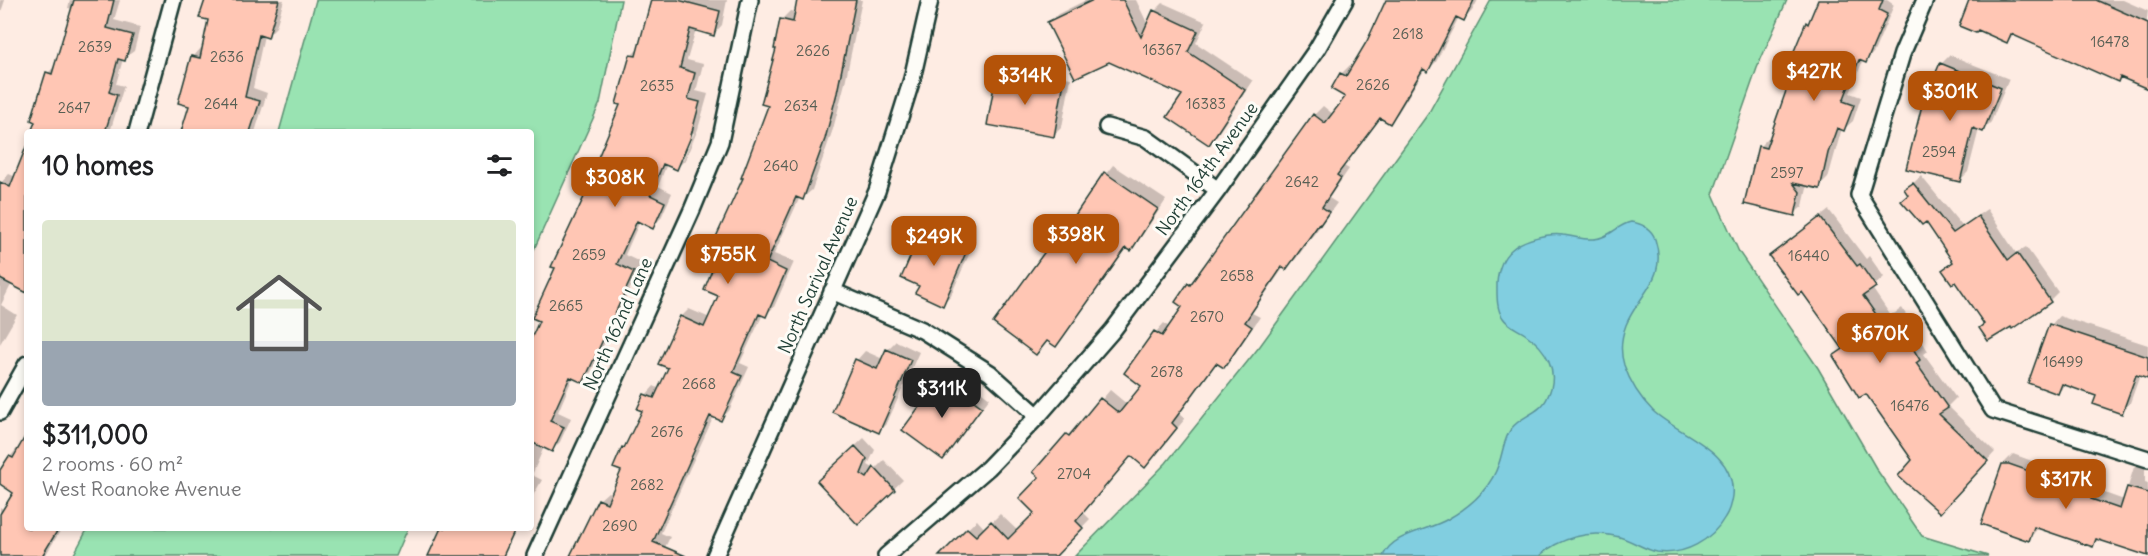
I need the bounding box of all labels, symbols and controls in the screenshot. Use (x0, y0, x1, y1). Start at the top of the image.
house number: 2618 (1392, 24, 1424, 43)
house number: 16478 (2090, 32, 2130, 51)
house number: 2639 (78, 37, 112, 56)
house number: 16367 (1142, 40, 1182, 59)
house number: 2626 (796, 41, 830, 60)
house number: 2636 (210, 47, 244, 66)
pin: $427K (1772, 51, 1856, 102)
pin: $314K (983, 55, 1067, 106)
text: $427K (1786, 58, 1842, 83)
text: $314K (998, 62, 1052, 87)
pin: $301K (1908, 71, 1992, 122)
house number: 2626 (1356, 75, 1390, 94)
house number: 2635 (640, 76, 674, 95)
text: $301K (1922, 78, 1978, 103)
house number: 2644 (204, 94, 238, 113)
house number: 16383 (1186, 94, 1226, 113)
house number: 2634 (784, 96, 818, 115)
street label: North 164th Avenue (1150, 97, 1263, 240)
house number: 2647 (58, 98, 90, 117)
house number: 2594 (1922, 142, 1956, 161)
text: 10 homes (42, 149, 154, 182)
icon: filters (483, 149, 516, 182)
house number: 2640 (763, 156, 799, 175)
pin: $308K (573, 157, 657, 208)
house number: 2597 (1771, 163, 1803, 182)
text: $308K (585, 164, 645, 189)
house number: 2642 (1285, 172, 1319, 191)
street label: North Sarival Avenue (773, 193, 863, 357)
pin: $398K (1034, 214, 1118, 265)
pin: $249K (892, 216, 976, 267)
text: $398K (1047, 221, 1105, 246)
text: $249K (905, 223, 963, 248)
pin: $755K (686, 234, 770, 285)
text: $755K (700, 241, 756, 266)
house number: 2659 (572, 245, 606, 264)
house number: 16440 (1788, 246, 1830, 265)
street label: North 162nd Lane (578, 254, 657, 394)
icon: home (225, 259, 333, 367)
house number: 2658 (1220, 266, 1254, 285)
house number: 2665 (549, 296, 583, 315)
house number: 2670 (1190, 307, 1224, 326)
pin: $670K (1838, 313, 1922, 364)
text: $670K (1851, 320, 1909, 345)
house number: 16499 (2043, 352, 2083, 371)
house number: 2678 (1151, 362, 1183, 381)
pin: $311K (900, 368, 984, 419)
house number: 2668 (682, 374, 716, 393)
text: $311K (917, 375, 967, 400)
house number: 16476 (1891, 396, 1929, 415)
text: $311,000 (42, 418, 148, 451)
house number: 2676 (651, 422, 683, 441)
text: 2 rooms · 60 m² (42, 451, 183, 476)
pin: $317K (2024, 459, 2108, 510)
house number: 2704 (1057, 464, 1091, 483)
text: $317K (2040, 466, 2092, 491)
house number: 2682 (630, 475, 664, 494)
text: West Roanoke Avenue (42, 476, 241, 501)
house number: 2690 (602, 516, 638, 535)

